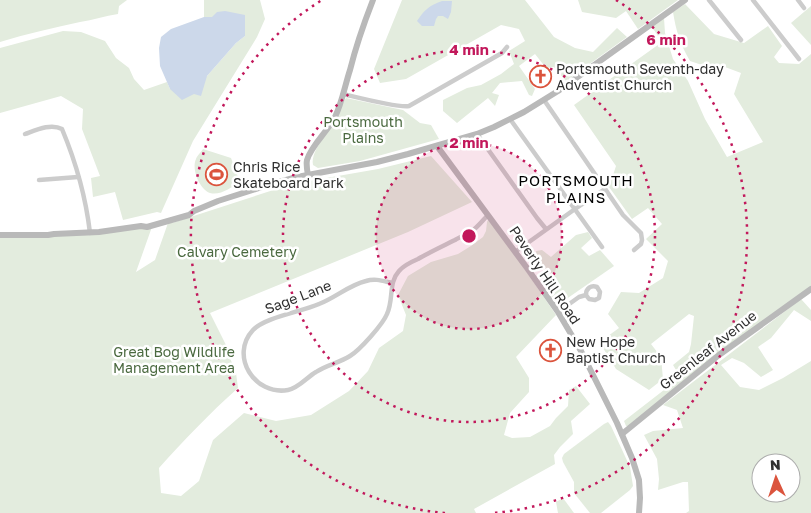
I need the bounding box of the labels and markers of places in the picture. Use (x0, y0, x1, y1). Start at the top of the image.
place label: Portsmouth Seventh-day Adventist Church (556, 60, 724, 93)
church icon: Portsmouth Seventh-day Adventist Church (528, 65, 552, 89)
place label: Chris Rice Skateboard Park (233, 158, 344, 191)
sports icon: Chris Rice Skateboard Park (205, 163, 229, 187)
centre of rings (460, 227, 478, 245)
place label: New Hope Baptist Church (566, 333, 666, 366)
church icon: New Hope Baptist Church (538, 338, 562, 362)

